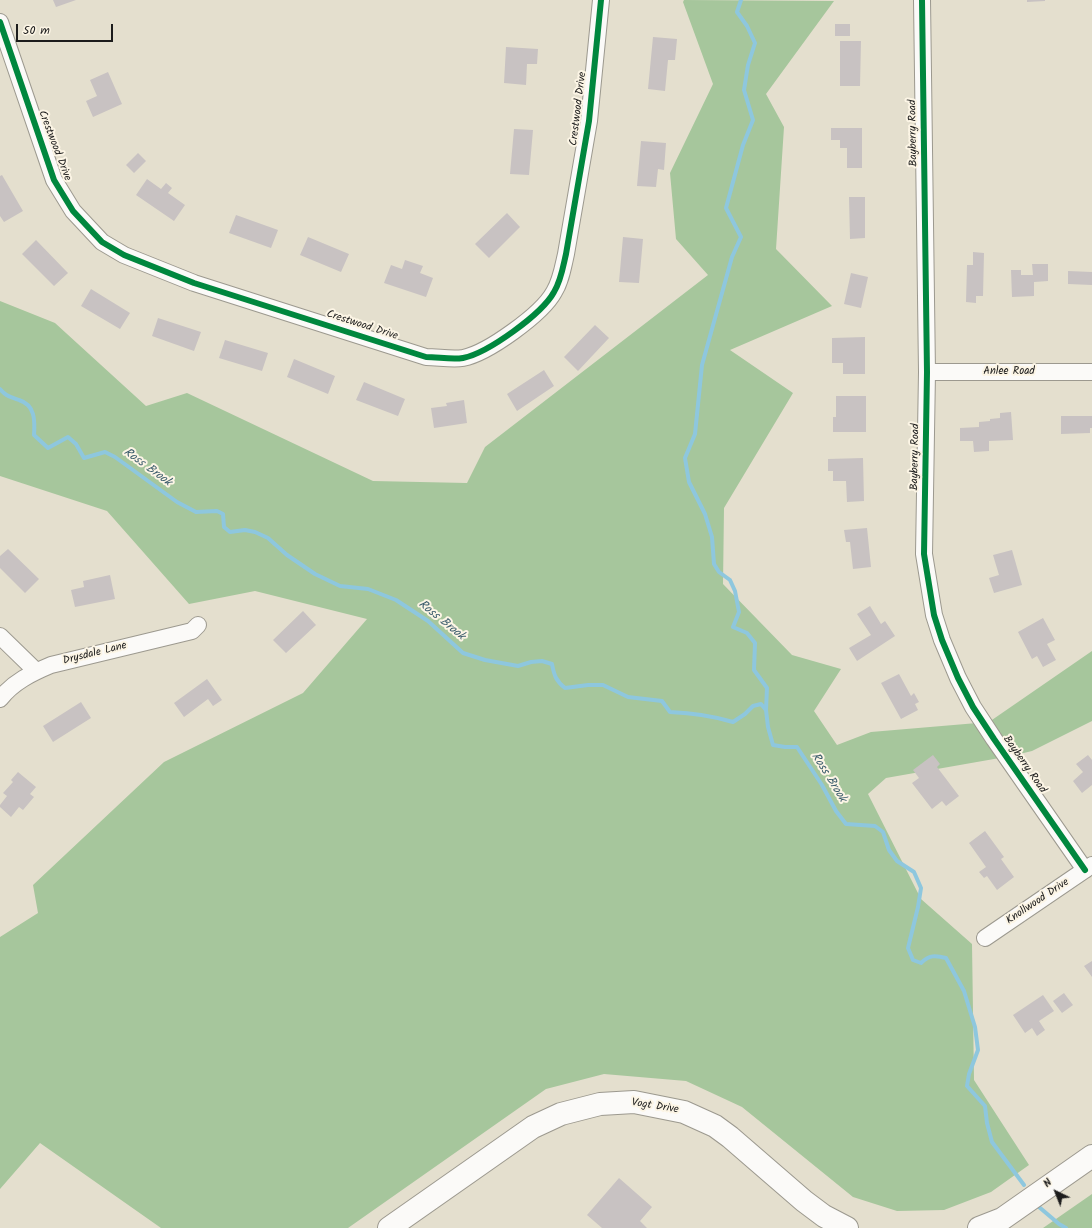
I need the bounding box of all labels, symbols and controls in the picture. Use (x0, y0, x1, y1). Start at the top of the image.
scale bar (18, 16, 115, 42)
text: 50 m (23, 21, 50, 40)
street label: Crestwood Drive (568, 71, 590, 147)
street label: Bayberry Road (907, 99, 921, 167)
street label: Crestwood Drive (35, 109, 73, 183)
street label: Crestwood Drive (325, 308, 399, 344)
street label: Anlee Road (983, 365, 1035, 379)
street label: Bayberry Road (909, 423, 923, 491)
water label: Ross Brook (120, 446, 174, 490)
water label: Ross Brook (415, 598, 467, 644)
street label: Drysdale Lane (62, 640, 128, 668)
street label: Bayberry Road (999, 734, 1049, 796)
water label: Ross Brook (807, 751, 849, 805)
street label: Knollwood Drive (1004, 876, 1072, 928)
street label: Vogt Drive (630, 1097, 680, 1117)
north arrow (1036, 1172, 1076, 1212)
text: N (1039, 1174, 1056, 1192)

